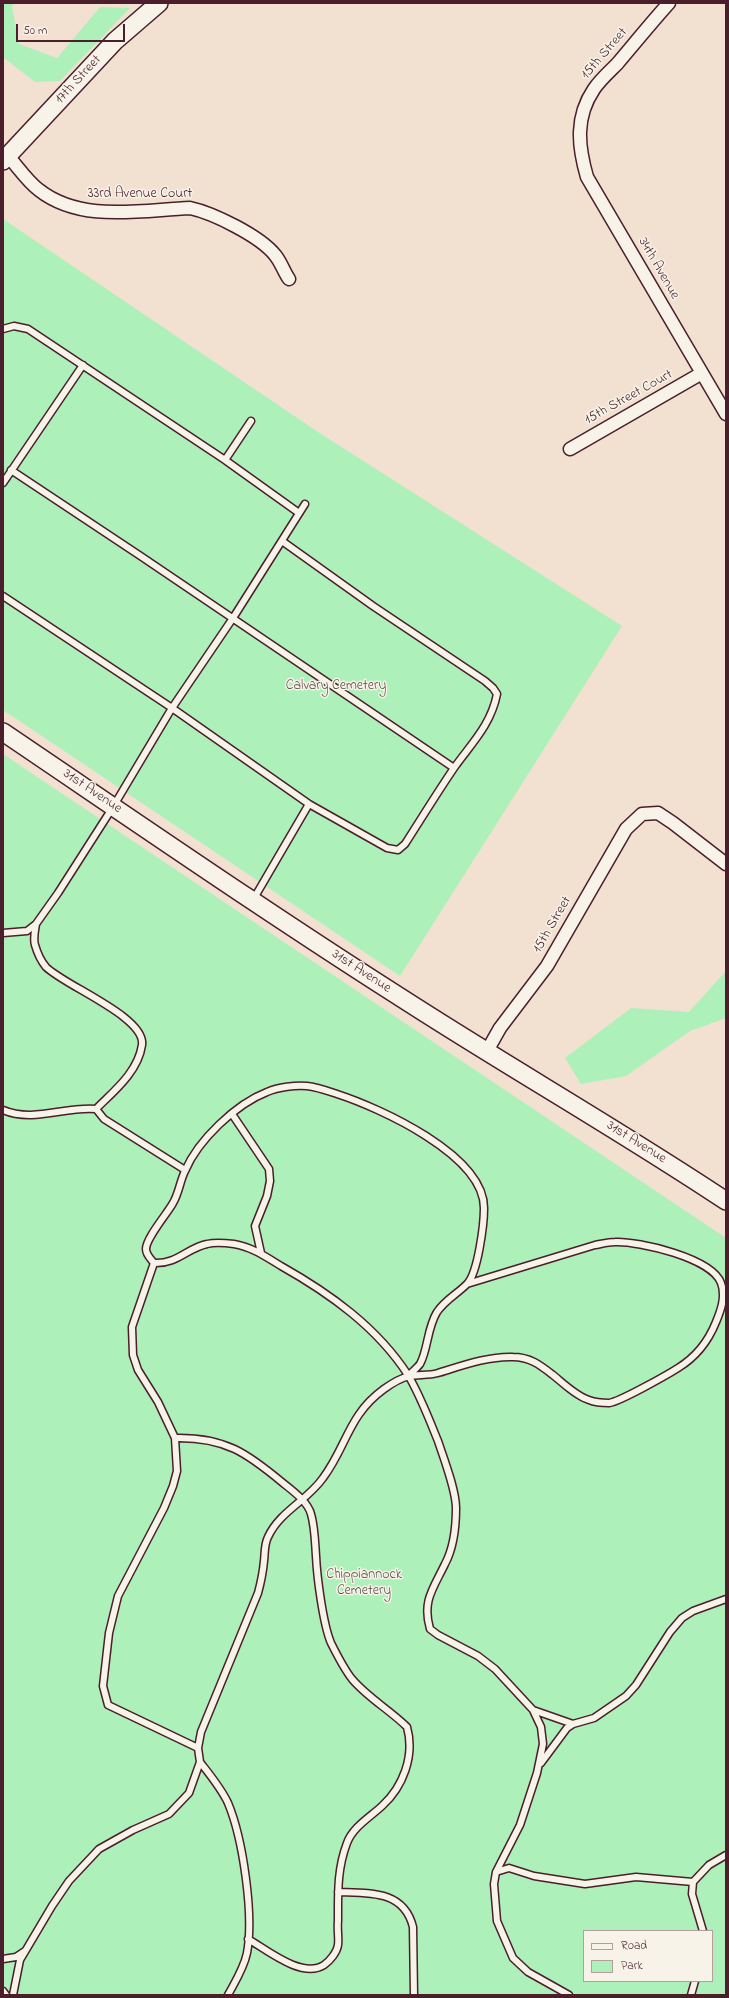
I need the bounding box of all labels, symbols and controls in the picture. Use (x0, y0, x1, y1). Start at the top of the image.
scale bar (18, 16, 127, 42)
text: 50 m (23, 22, 47, 40)
street label: 15th Street (578, 25, 632, 83)
street label: 17th Street (52, 52, 106, 108)
street label: 33rd Avenue Court (88, 187, 192, 203)
street label: 34th Avenue (634, 235, 682, 303)
street label: 15th Street Court (582, 367, 676, 429)
park label: Calvary Cemetery (286, 679, 386, 695)
street label: 31st Avenue (59, 766, 125, 818)
street label: 15th Street (530, 894, 576, 956)
street label: 31st Avenue (328, 947, 394, 997)
street label: 31st Avenue (603, 1118, 669, 1168)
park label: Chippiannock Cemetery (326, 1568, 402, 1600)
legend (583, 1930, 713, 1982)
text: Road (621, 1937, 647, 1955)
text: Park (621, 1957, 643, 1975)

